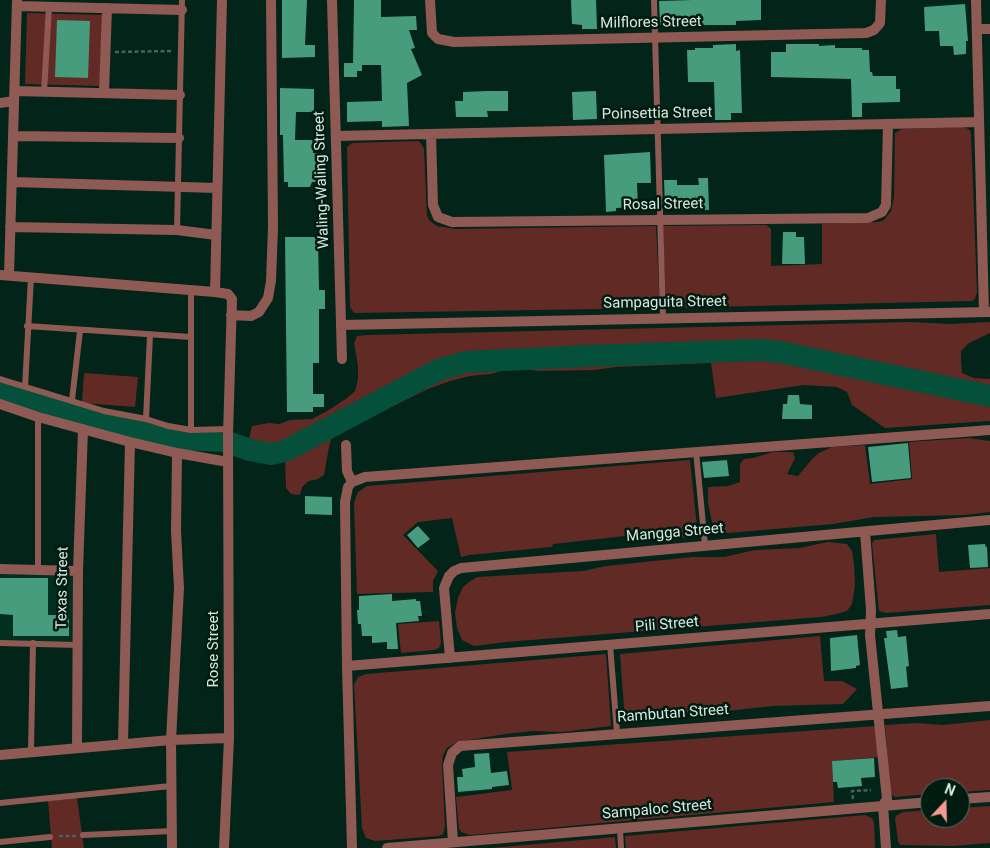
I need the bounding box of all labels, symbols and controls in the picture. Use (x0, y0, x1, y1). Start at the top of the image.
street label: Milflores Street (600, 13, 702, 33)
street label: Poinsettia Street (602, 104, 712, 124)
street label: Waling-Waling Street (311, 111, 333, 249)
street label: Rosal Street (623, 195, 703, 215)
street label: Sampaguita Street (603, 293, 727, 313)
street label: Mangga Street (625, 520, 725, 546)
street label: Texas Street (53, 546, 73, 630)
street label: Rose Street (205, 611, 223, 687)
street label: Pili Street (634, 613, 700, 637)
street label: Rambutan Street (617, 701, 729, 727)
north arrow (920, 778, 970, 828)
text: N (943, 781, 957, 799)
street label: Sampaloc Street (601, 796, 713, 824)

